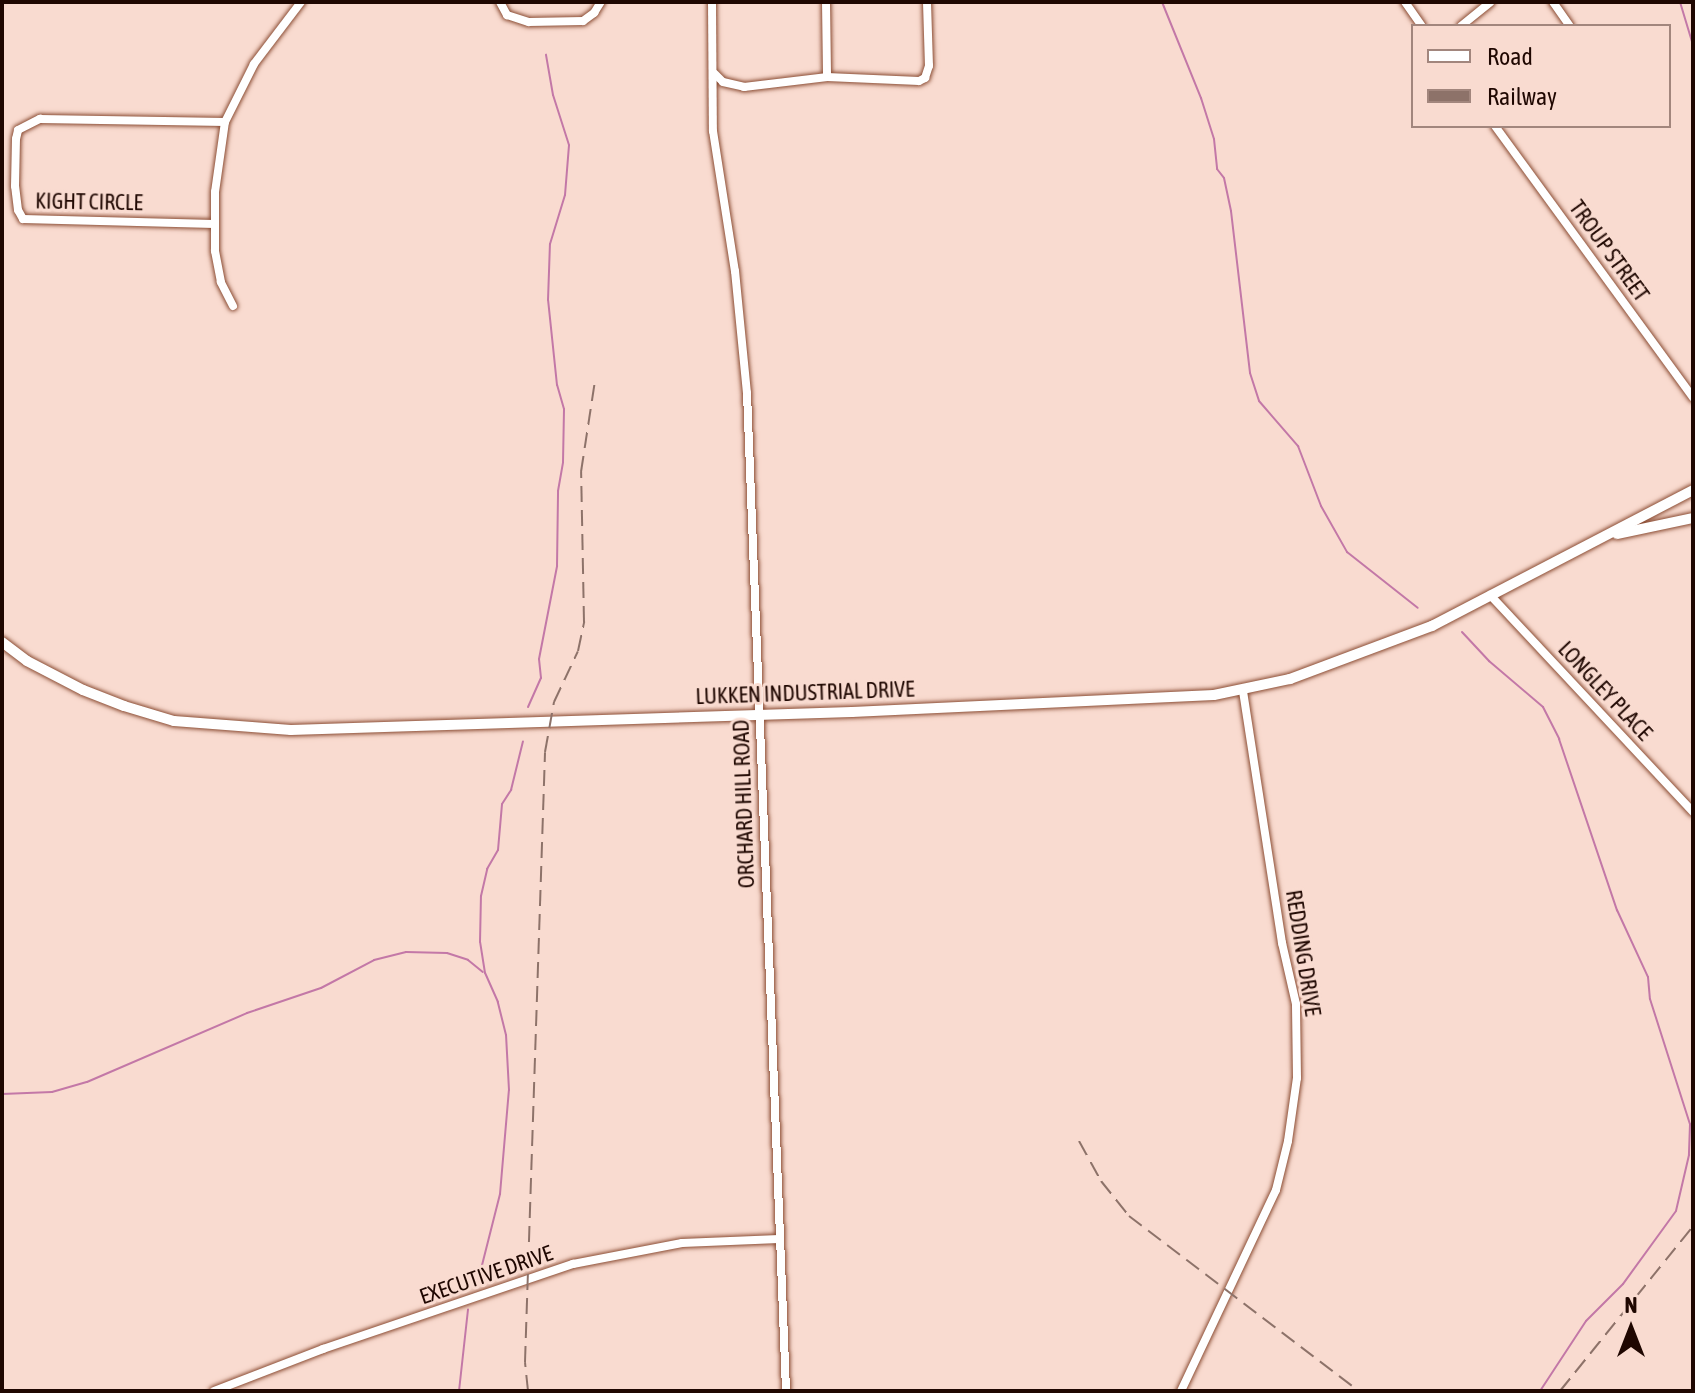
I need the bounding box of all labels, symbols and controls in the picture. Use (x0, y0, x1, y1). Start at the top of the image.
legend (1411, 24, 1671, 128)
text: Road (1487, 43, 1533, 70)
text: Railway (1487, 83, 1557, 110)
street label: KIGHT CIRCLE (35, 188, 143, 216)
street label: TROUP STREET (1564, 195, 1654, 307)
street label: LONGLEY PLACE (1553, 636, 1657, 746)
street label: LUKKEN INDUSTRIAL DRIVE (695, 676, 915, 710)
street label: ORCHARD HILL ROAD (728, 719, 760, 889)
street label: REDDING DRIVE (1280, 888, 1326, 1018)
street label: EXECUTIVE DRIVE (416, 1240, 556, 1310)
north arrow (1591, 1289, 1671, 1369)
text: N (1625, 1292, 1637, 1318)

